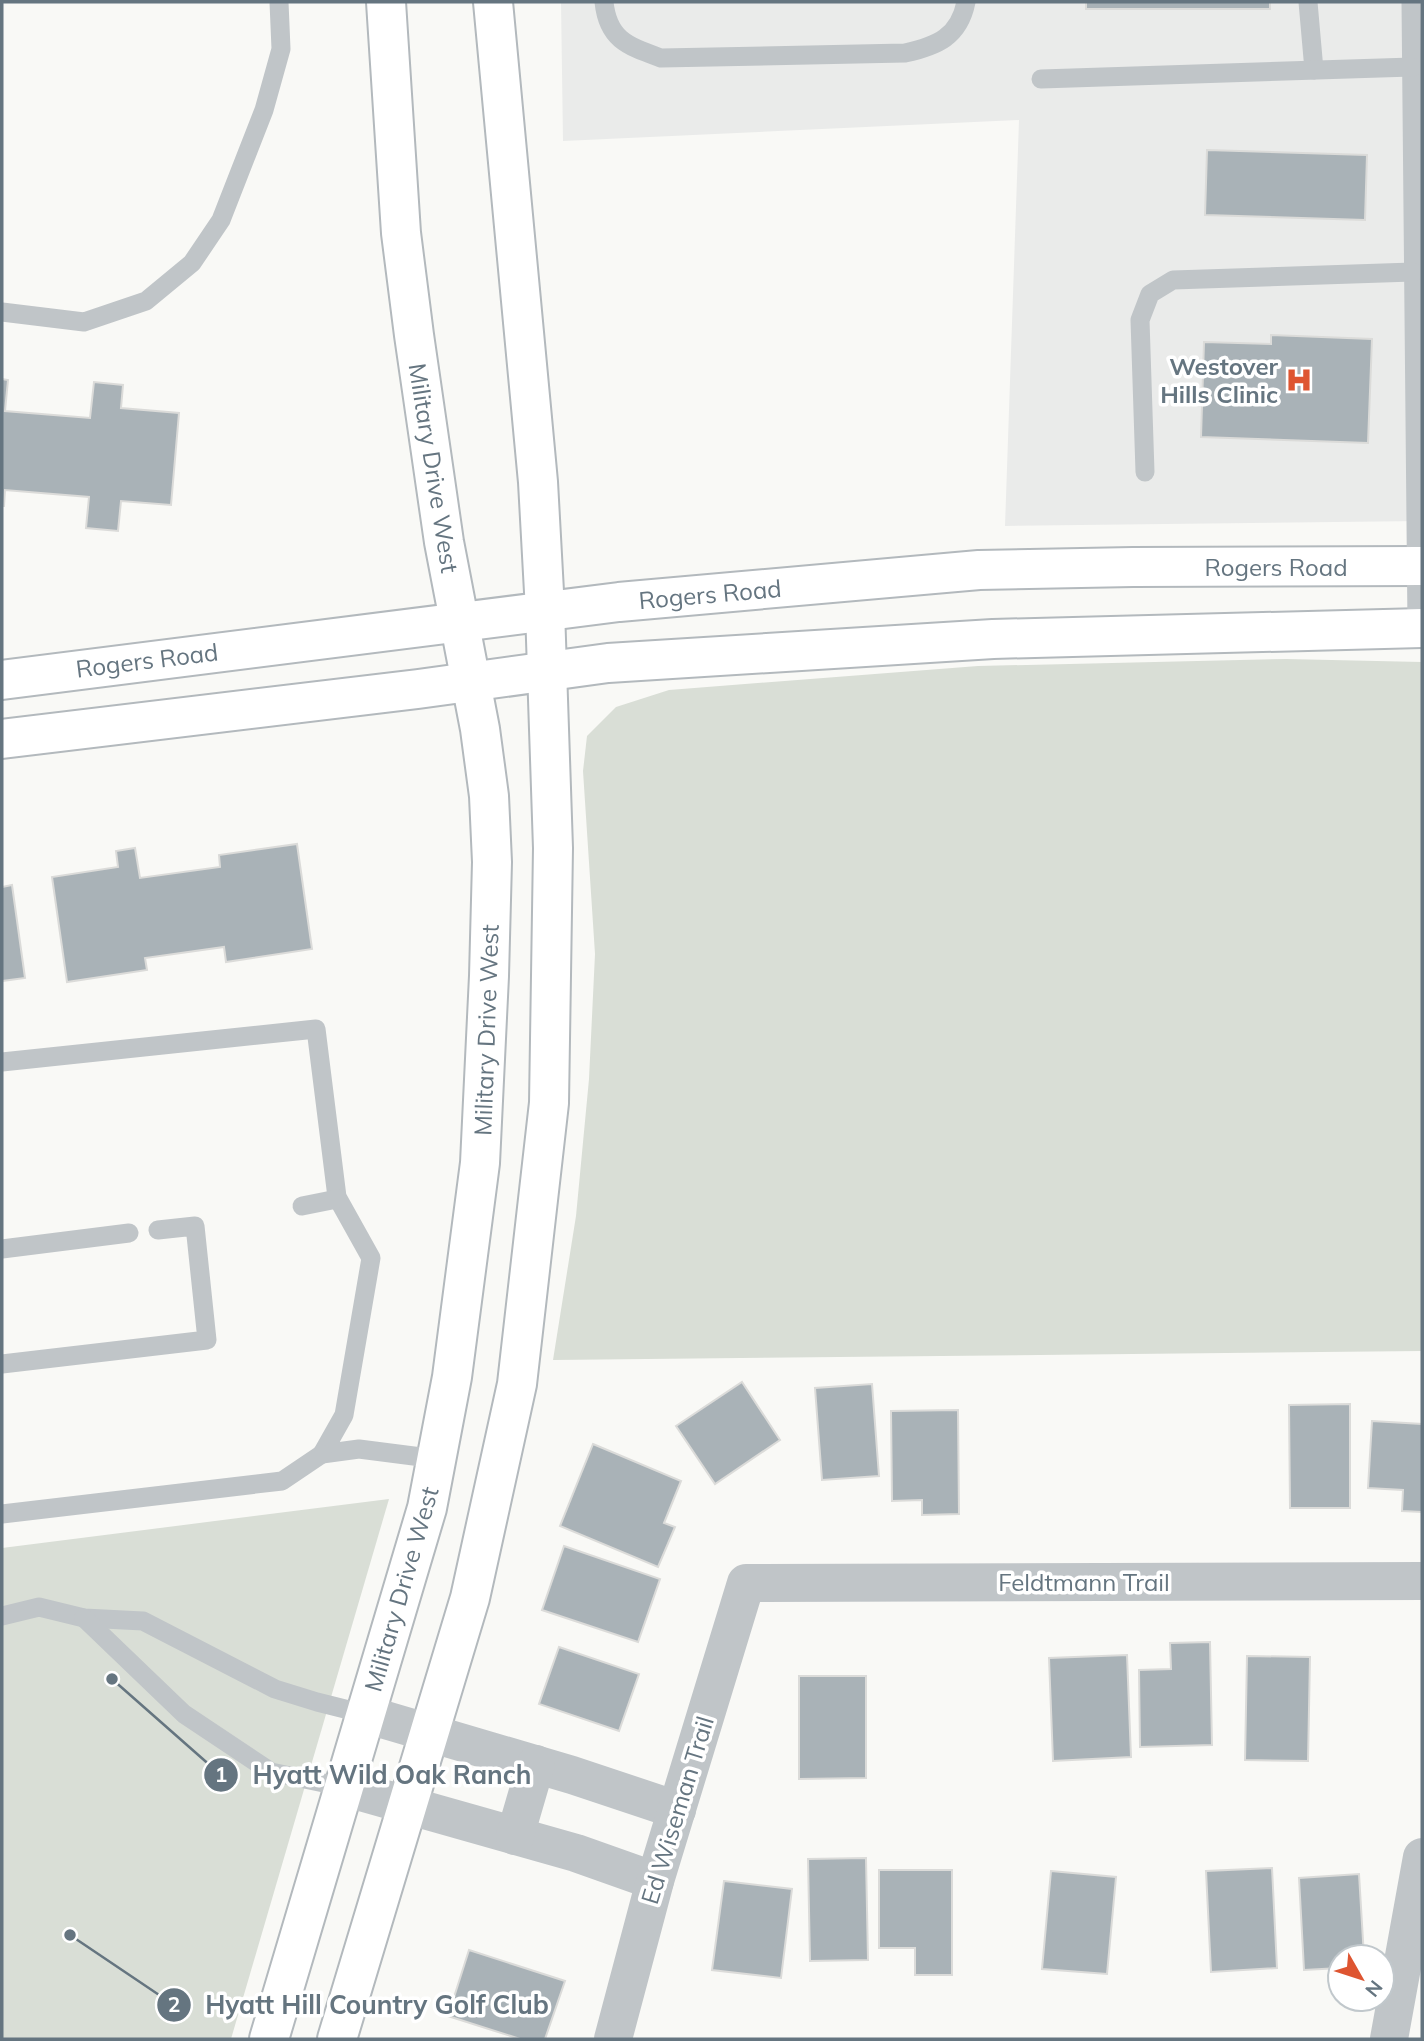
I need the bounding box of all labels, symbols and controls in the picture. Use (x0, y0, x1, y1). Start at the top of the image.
place label: Westover Hills Clinic (1160, 351, 1279, 409)
street label: Military Drive West (403, 361, 465, 575)
hospital icon: Westover Hills Clinic (1284, 365, 1314, 395)
street label: Rogers Road (1204, 552, 1348, 582)
street label: Rogers Road (637, 573, 783, 615)
street label: Rogers Road (74, 636, 220, 684)
street label: Military Drive West (467, 924, 505, 1136)
street label: Military Drive West (357, 1483, 445, 1695)
street label: Feldtmann Trail (998, 1567, 1170, 1597)
street label: Ed Wiseman Trail (634, 1712, 720, 1908)
callout: Hyatt Wild Oak Ranch (203, 1751, 545, 1798)
text: Hyatt Wild Oak Ranch (253, 1758, 531, 1791)
text: 1 (215, 1761, 227, 1787)
north arrow (1326, 1943, 1396, 2013)
text: N (1360, 1976, 1388, 2002)
callout: Hyatt Hill Country Golf Club (156, 1981, 563, 2028)
text: Hyatt Hill Country Golf Club (205, 1988, 549, 2021)
text: 2 (168, 1991, 180, 2017)

